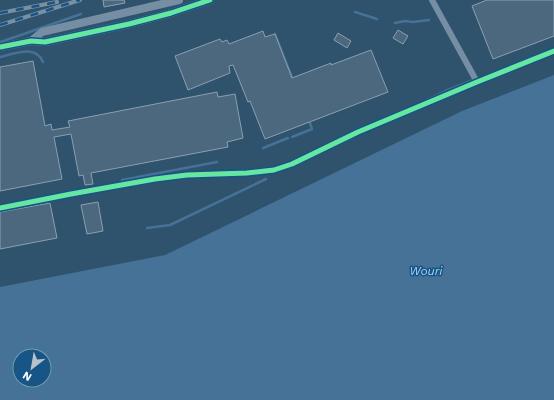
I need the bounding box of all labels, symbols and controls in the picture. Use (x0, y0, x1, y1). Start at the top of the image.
water label: Wouri (410, 264, 443, 278)
north arrow (12, 348, 52, 388)
text: N (20, 368, 34, 384)

